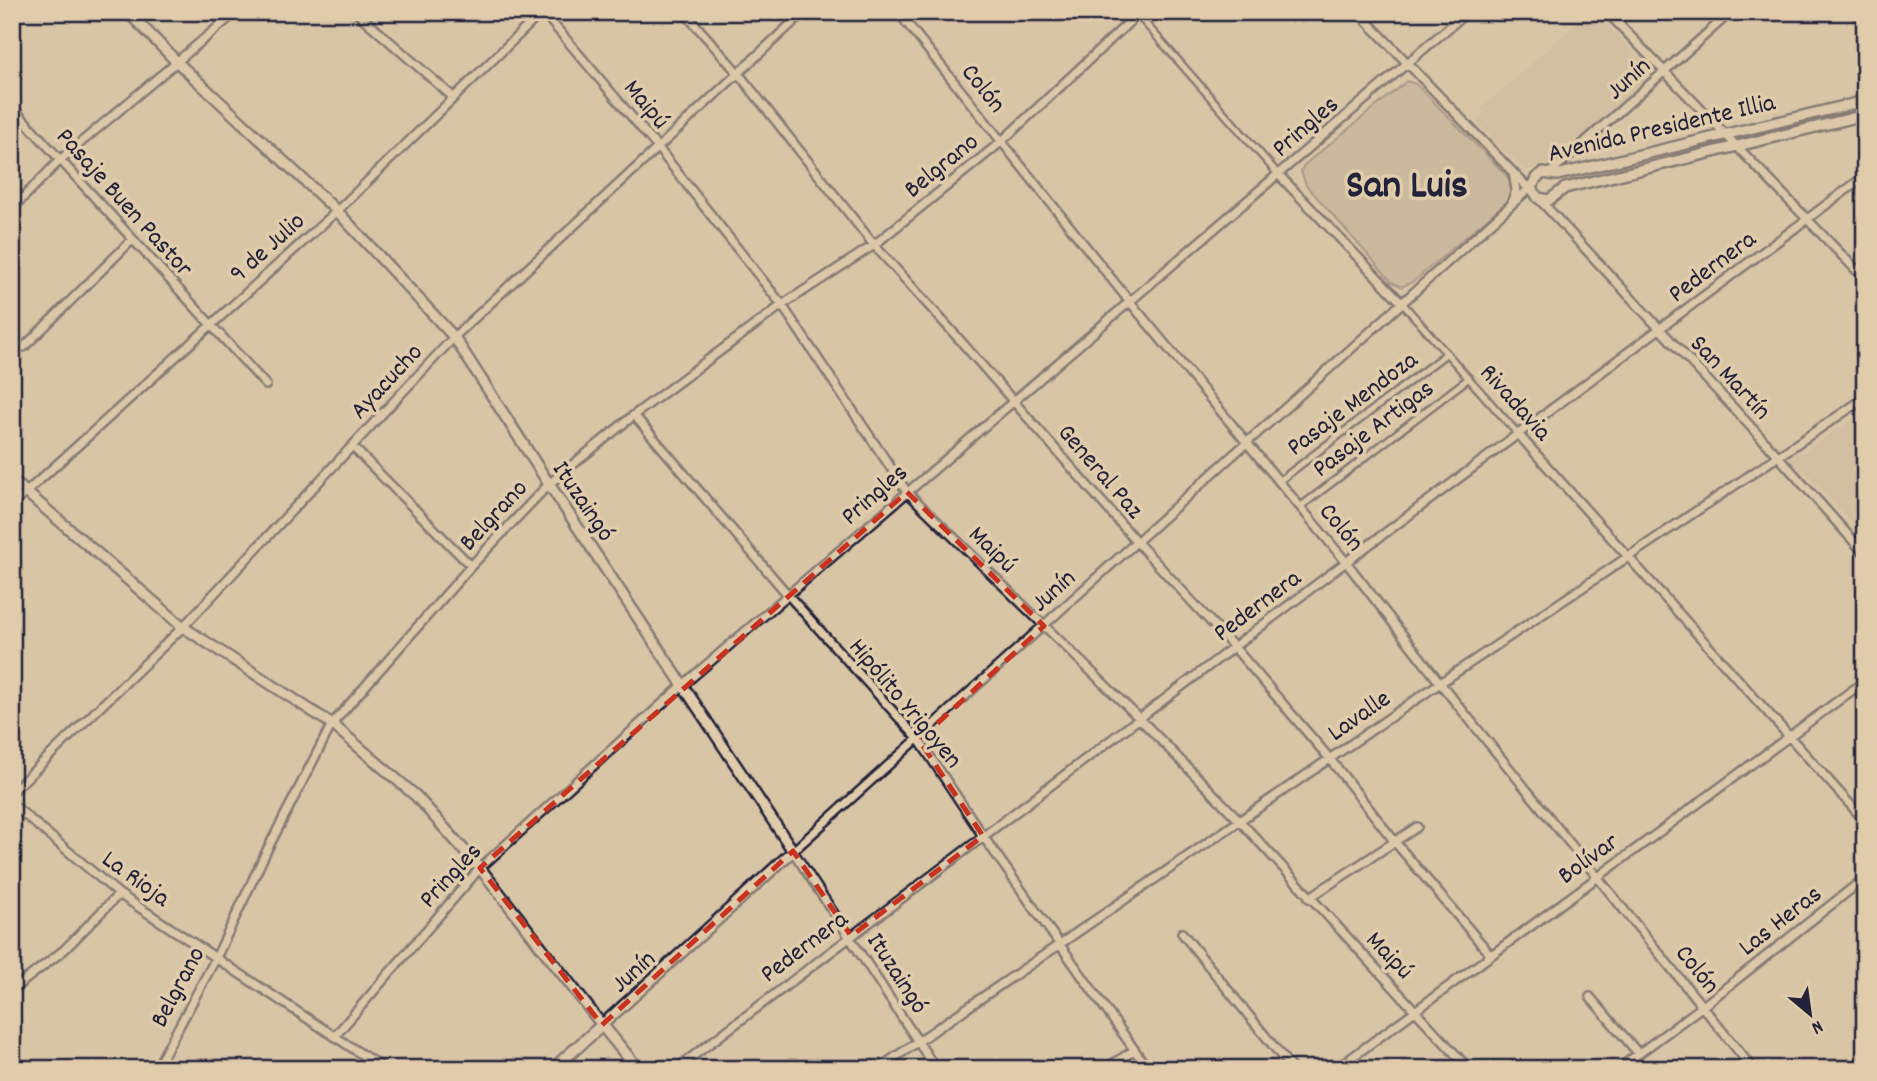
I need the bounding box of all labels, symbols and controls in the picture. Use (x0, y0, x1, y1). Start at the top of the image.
street label: Junín (1599, 49, 1660, 110)
street label: Colón (951, 57, 1014, 122)
street label: Maipú (613, 72, 677, 138)
street label: Avenida Presidente Illia (1544, 85, 1780, 174)
street label: Pringles (1265, 88, 1348, 167)
street label: Pasaje Buen Pastor (46, 120, 201, 287)
street label: Belgrano (897, 125, 988, 208)
district label: San Luis (1346, 160, 1468, 217)
street label: 9 de Julio (222, 205, 314, 293)
street label: Pedernera (1661, 222, 1766, 313)
street label: San Martín (1680, 327, 1779, 429)
street label: Ayacucho (342, 336, 433, 429)
street label: Pasaje Mendoza (1280, 343, 1427, 466)
street label: Rivadavia (1470, 357, 1560, 451)
street label: Pasaje Artigas (1305, 372, 1443, 488)
street label: General Paz (1047, 416, 1151, 528)
street label: Ituzaingó (541, 454, 623, 550)
street label: Pringles (834, 456, 917, 535)
street label: Belgrano (451, 472, 538, 561)
street label: Colón (1309, 496, 1372, 561)
street label: Maipú (959, 518, 1024, 583)
street label: Junín (1024, 561, 1085, 622)
street label: Pedernera (1206, 561, 1311, 652)
street label: Hipólito Yrigoyen (839, 631, 970, 778)
street label: Lavalle (1321, 682, 1399, 752)
street label: Bolívar (1551, 825, 1628, 895)
street label: Pringles (411, 835, 492, 918)
street label: La Rioja (93, 842, 178, 918)
street label: Las Heras (1731, 877, 1831, 966)
street label: Pedernera (753, 902, 858, 993)
street label: Maipú (1356, 924, 1421, 989)
street label: Ituzaingó (856, 926, 936, 1022)
street label: Colón (1665, 938, 1728, 1003)
street label: Belgrano (142, 941, 216, 1035)
street label: Junín (604, 942, 665, 1003)
north arrow (1776, 979, 1846, 1050)
text: N (1806, 1012, 1827, 1040)

